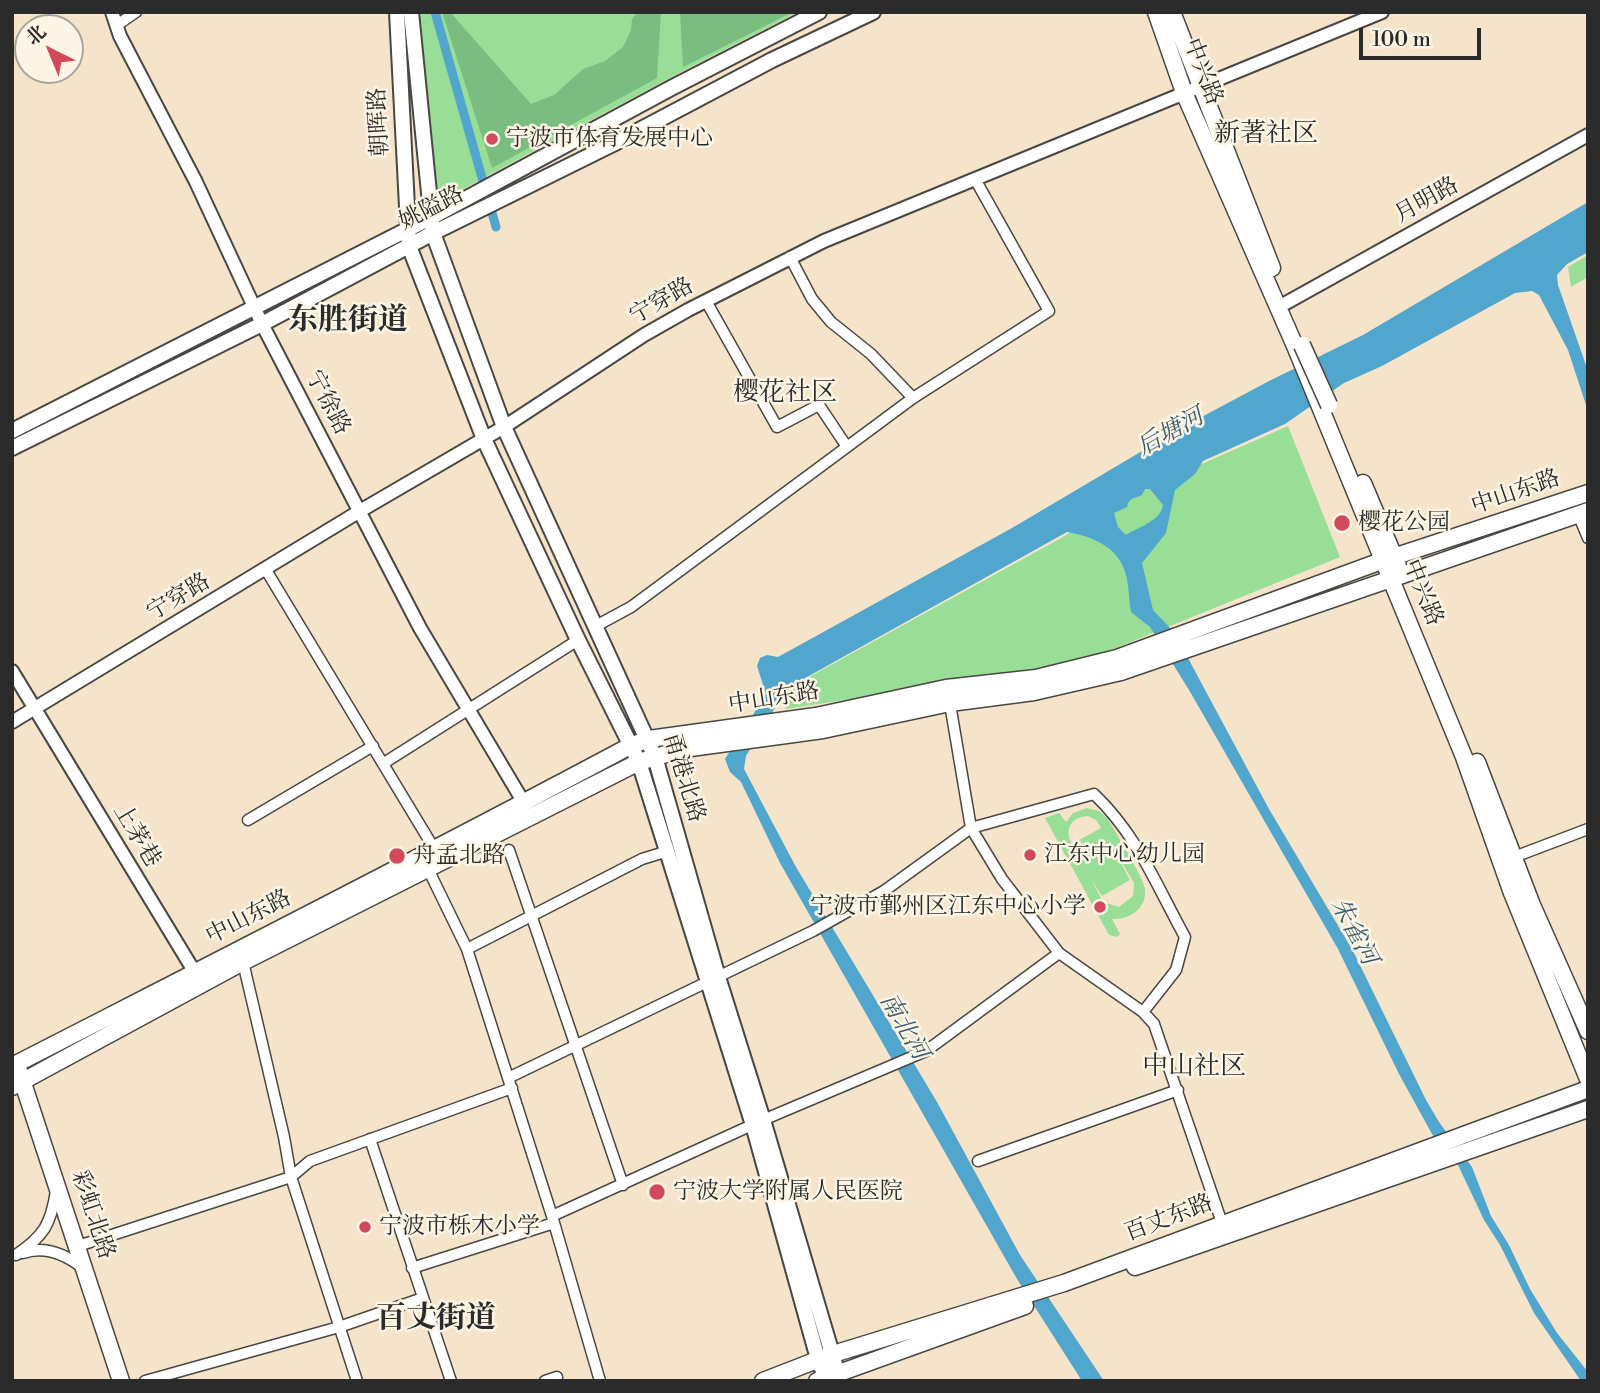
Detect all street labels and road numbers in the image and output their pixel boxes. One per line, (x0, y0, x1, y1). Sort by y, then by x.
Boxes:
street label: 中兴路 (1177, 35, 1227, 109)
street label: 朝晖路 (364, 87, 396, 157)
street label: 月明路 (1390, 172, 1464, 230)
street label: 姚隘路 (395, 181, 469, 237)
street label: 宁穿路 (625, 273, 699, 331)
street label: 宁徐路 (299, 366, 355, 440)
street label: 中山东路 (1468, 465, 1564, 521)
street label: 中兴路 (1396, 556, 1448, 630)
street label: 宁穿路 (142, 568, 216, 628)
street label: 中山东路 (726, 678, 822, 720)
street label: 甬港北路 (656, 730, 710, 826)
street label: 上茅巷 (106, 799, 166, 873)
street label: 中山东路 (202, 885, 296, 951)
street label: 彩虹北路 (65, 1167, 119, 1263)
street label: 百丈东路 (1121, 1190, 1217, 1248)

